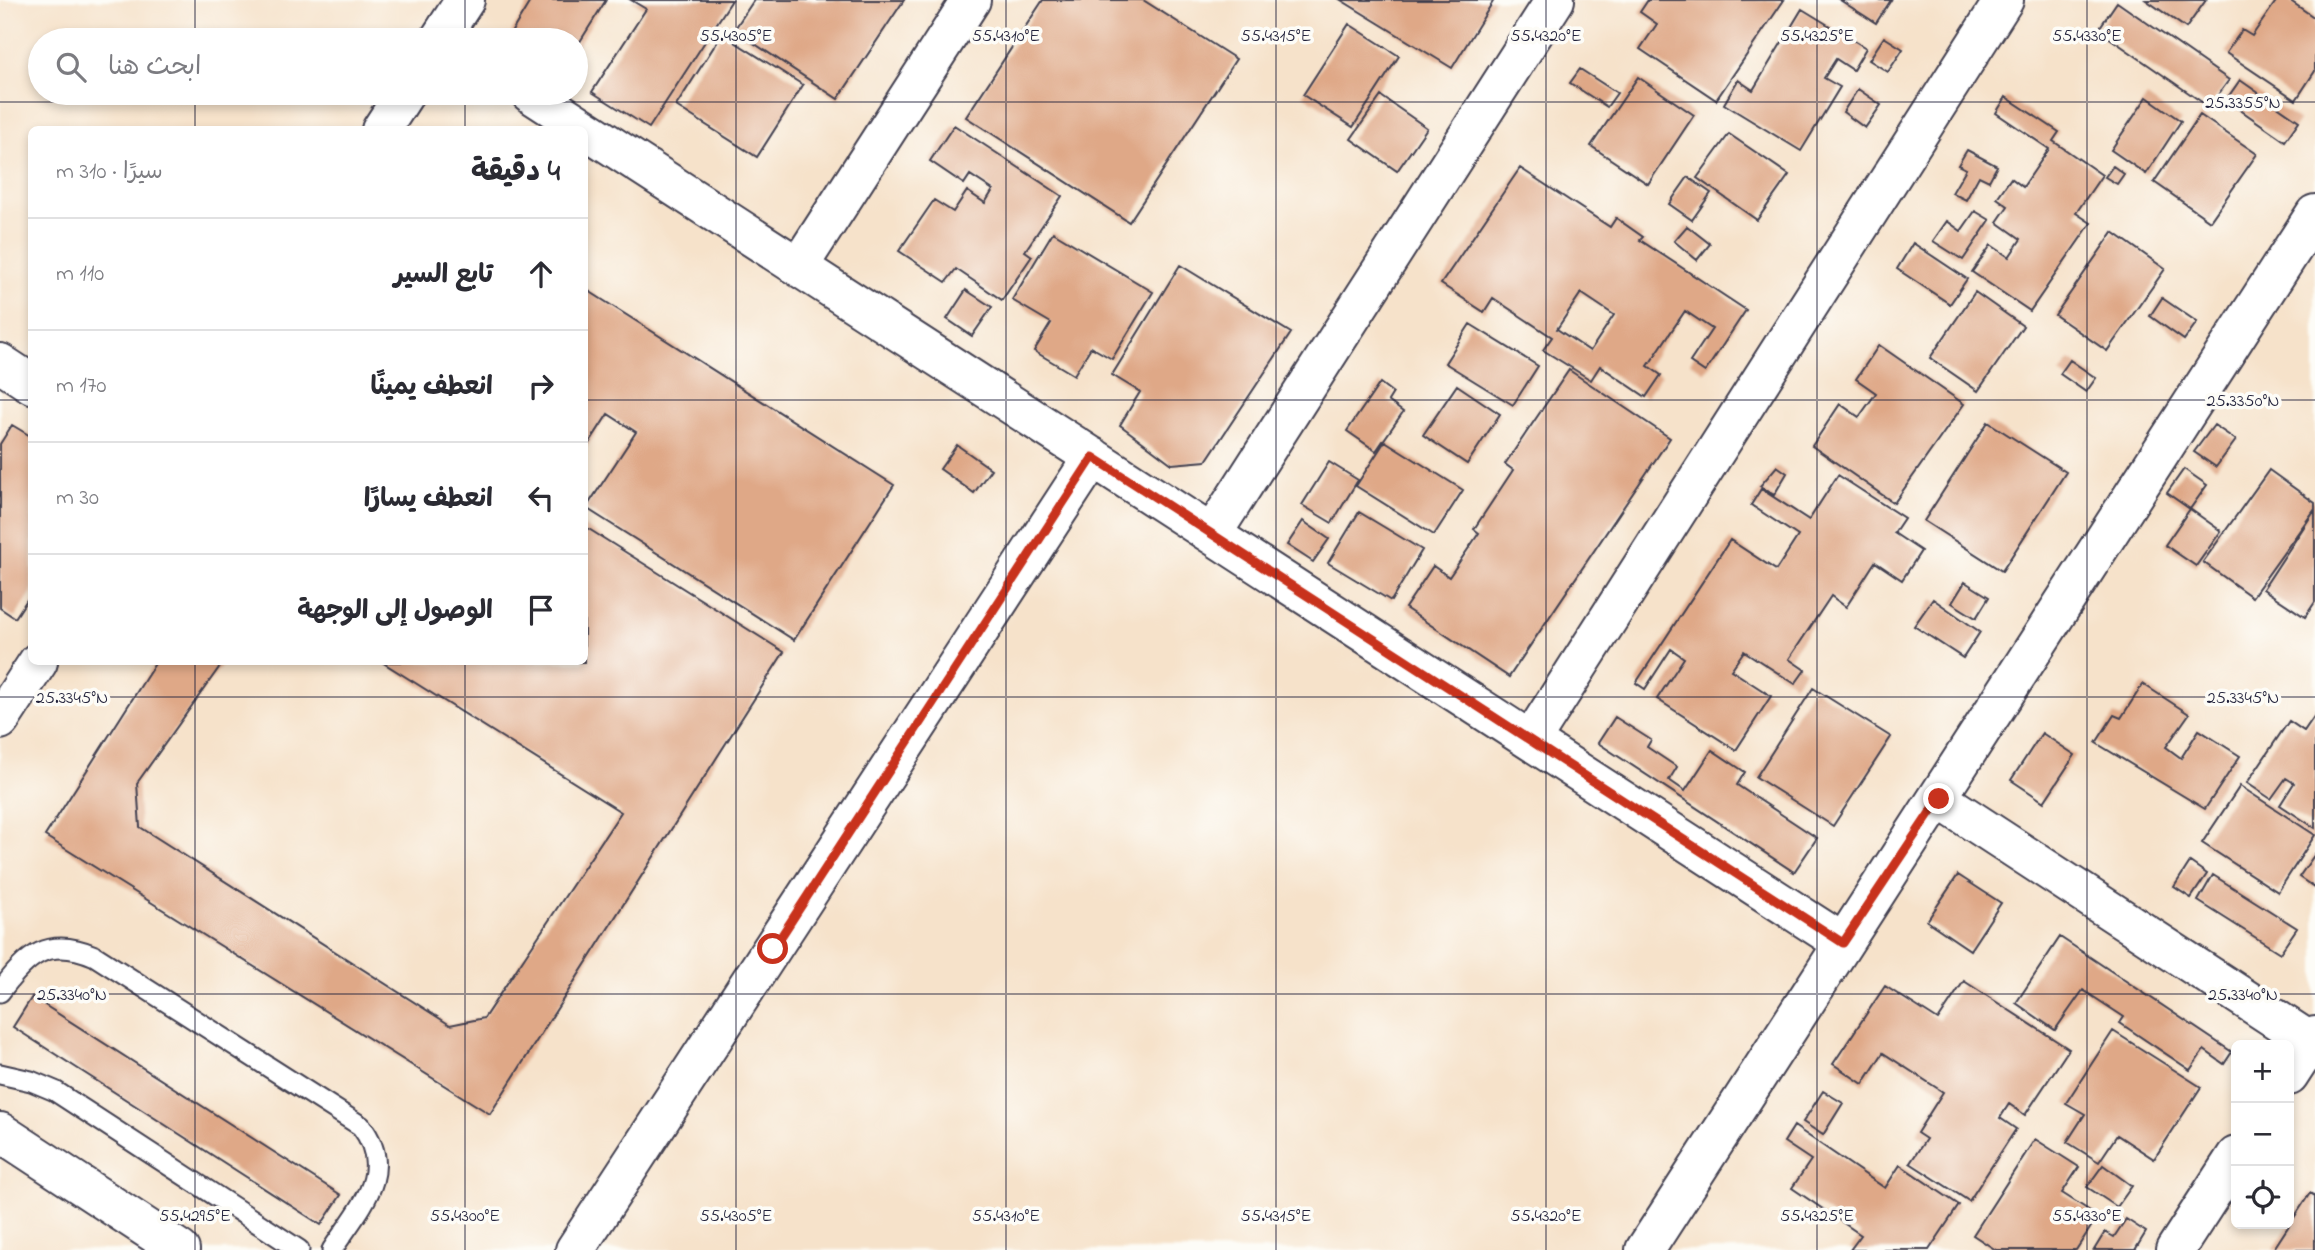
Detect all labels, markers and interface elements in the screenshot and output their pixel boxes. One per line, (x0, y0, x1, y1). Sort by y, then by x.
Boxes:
text: 55.4305°E (700, 24, 773, 50)
text: 55.4310°E (972, 24, 1040, 50)
text: 55.4315°E (1241, 24, 1312, 50)
text: 55.4320°E (1510, 24, 1582, 50)
text: 55.4325°E (1780, 24, 1854, 50)
text: 55.4330°E (2052, 24, 2122, 50)
search box (28, 28, 588, 105)
icon: search (52, 48, 90, 86)
text: ابحث هنا (108, 49, 201, 87)
text: 25.3355°N (2205, 91, 2281, 117)
text: 4 دقيقة (471, 151, 560, 195)
text: سيرًا · 310 m (56, 156, 163, 189)
icon: ahead (522, 255, 560, 293)
text: تابع السير (394, 257, 493, 295)
text: 110 m (56, 258, 104, 291)
icon: right (522, 367, 560, 405)
text: انعطف يمينًا (370, 369, 493, 407)
text: 170 m (56, 370, 106, 403)
text: 25.3350°N (2207, 389, 2279, 415)
icon: left (522, 479, 560, 517)
text: انعطف يسارًا (364, 481, 493, 519)
text: 30 m (56, 482, 99, 515)
icon: arrive (522, 591, 560, 629)
text: الوصول إلى الوجهة (297, 593, 493, 631)
text: 25.3345°N (36, 686, 108, 712)
text: 25.3345°N (2207, 686, 2279, 712)
route end (1923, 783, 1954, 814)
route start (757, 933, 788, 964)
text: 25.3340°N (37, 983, 107, 1009)
text: 25.3340°N (2208, 983, 2278, 1009)
map controls (2231, 1040, 2294, 1229)
button: + (2231, 1040, 2294, 1103)
button: − (2231, 1103, 2294, 1166)
button: locate (2231, 1166, 2294, 1229)
text: 55.4295°E (159, 1204, 231, 1230)
text: 55.4300°E (430, 1204, 500, 1230)
text: 55.4305°E (700, 1204, 773, 1230)
text: 55.4310°E (972, 1204, 1040, 1230)
text: 55.4315°E (1241, 1204, 1312, 1230)
text: 55.4320°E (1510, 1204, 1582, 1230)
text: 55.4325°E (1780, 1204, 1854, 1230)
text: 55.4330°E (2052, 1204, 2122, 1230)

